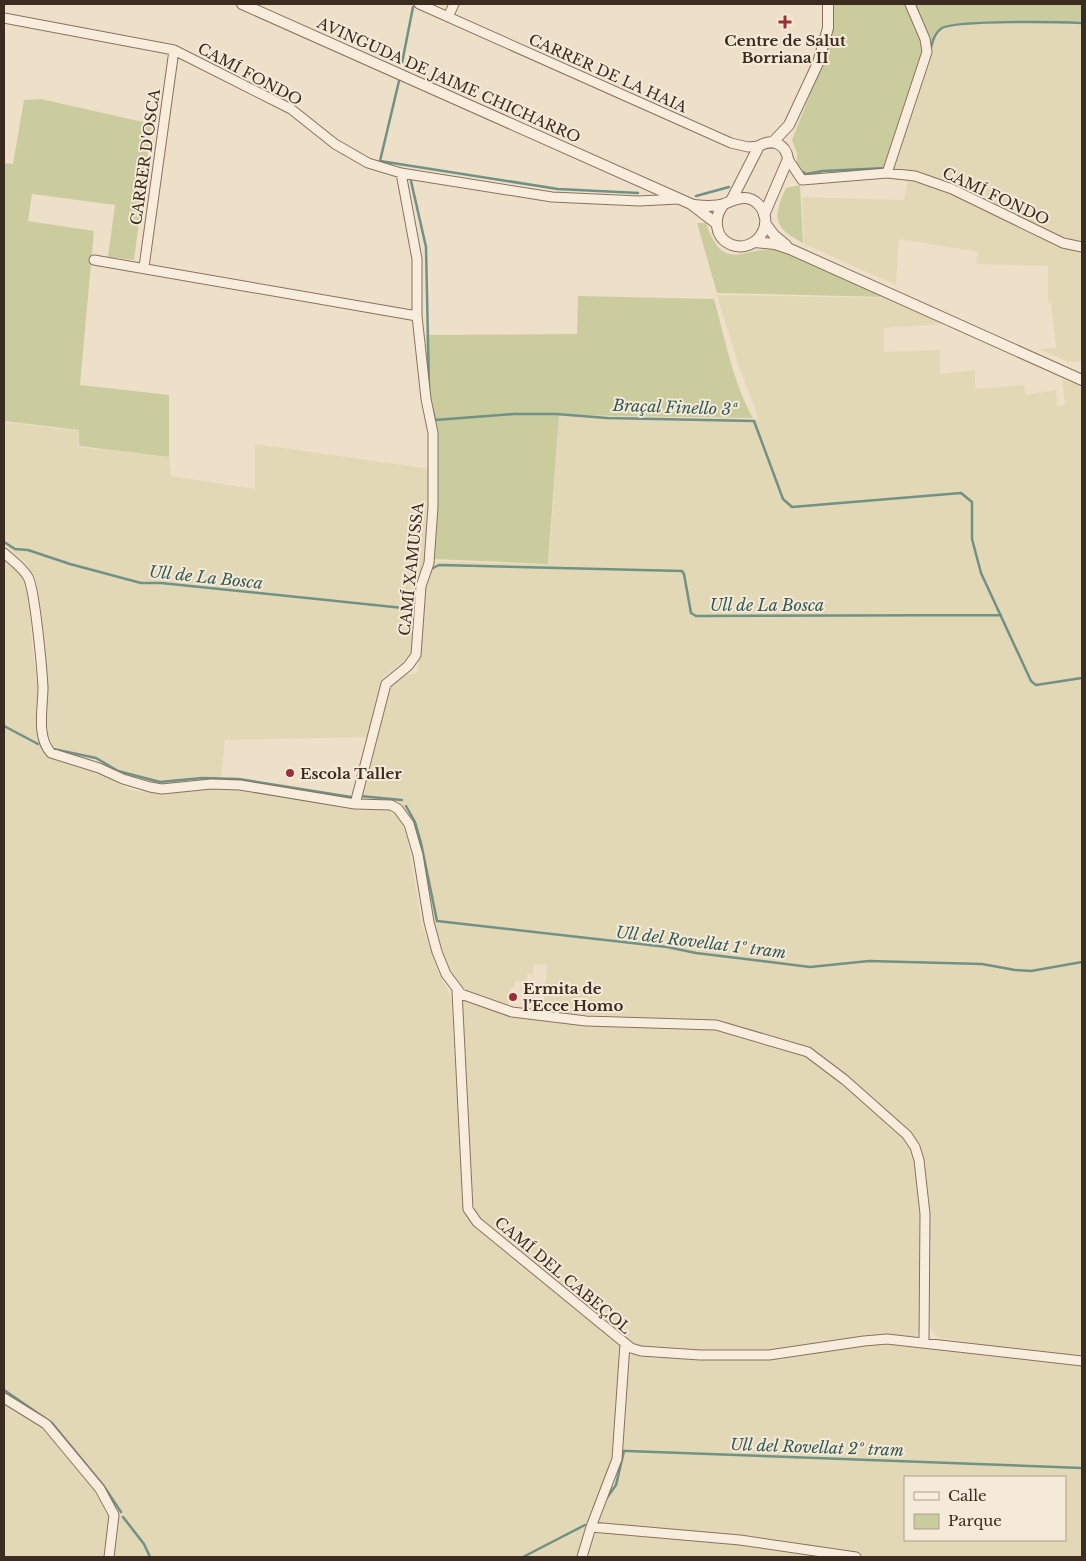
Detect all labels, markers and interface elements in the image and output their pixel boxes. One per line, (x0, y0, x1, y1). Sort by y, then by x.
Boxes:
street label: AVINGUDA DE JAIME CHICHARRO (313, 13, 584, 147)
marker: Centre de Salut Borriana II (778, 15, 792, 29)
street label: CARRER DE LA HAIA (526, 29, 691, 117)
place label: Centre de Salut Borriana II (724, 31, 846, 67)
street label: CAMÍ FONDO (195, 38, 305, 110)
street label: CARRER D'OSCA (126, 87, 164, 226)
street label: CAMÍ FONDO (940, 163, 1052, 229)
water label: Braçal Finello 3ª (611, 395, 739, 419)
street label: CAMÍ XAMUSSA (395, 501, 427, 637)
water label: Ull de La Bosca (148, 561, 264, 593)
water label: Ull de La Bosca (710, 595, 824, 615)
place label: Escola Taller (300, 764, 402, 783)
marker: Escola Taller (284, 767, 296, 779)
water label: Ull del Rovellat 1º tram (615, 922, 787, 962)
place label: Ermita de l’Ecce Homo (523, 979, 623, 1015)
marker: Ermita de l’Ecce Homo (507, 991, 519, 1003)
street label: CAMÍ DEL CABEÇOL (491, 1212, 635, 1338)
water label: Ull del Rovellat 2º tram (730, 1434, 904, 1460)
legend (904, 1476, 1066, 1541)
text: Calle (948, 1486, 987, 1505)
text: Parque (948, 1511, 1002, 1530)

